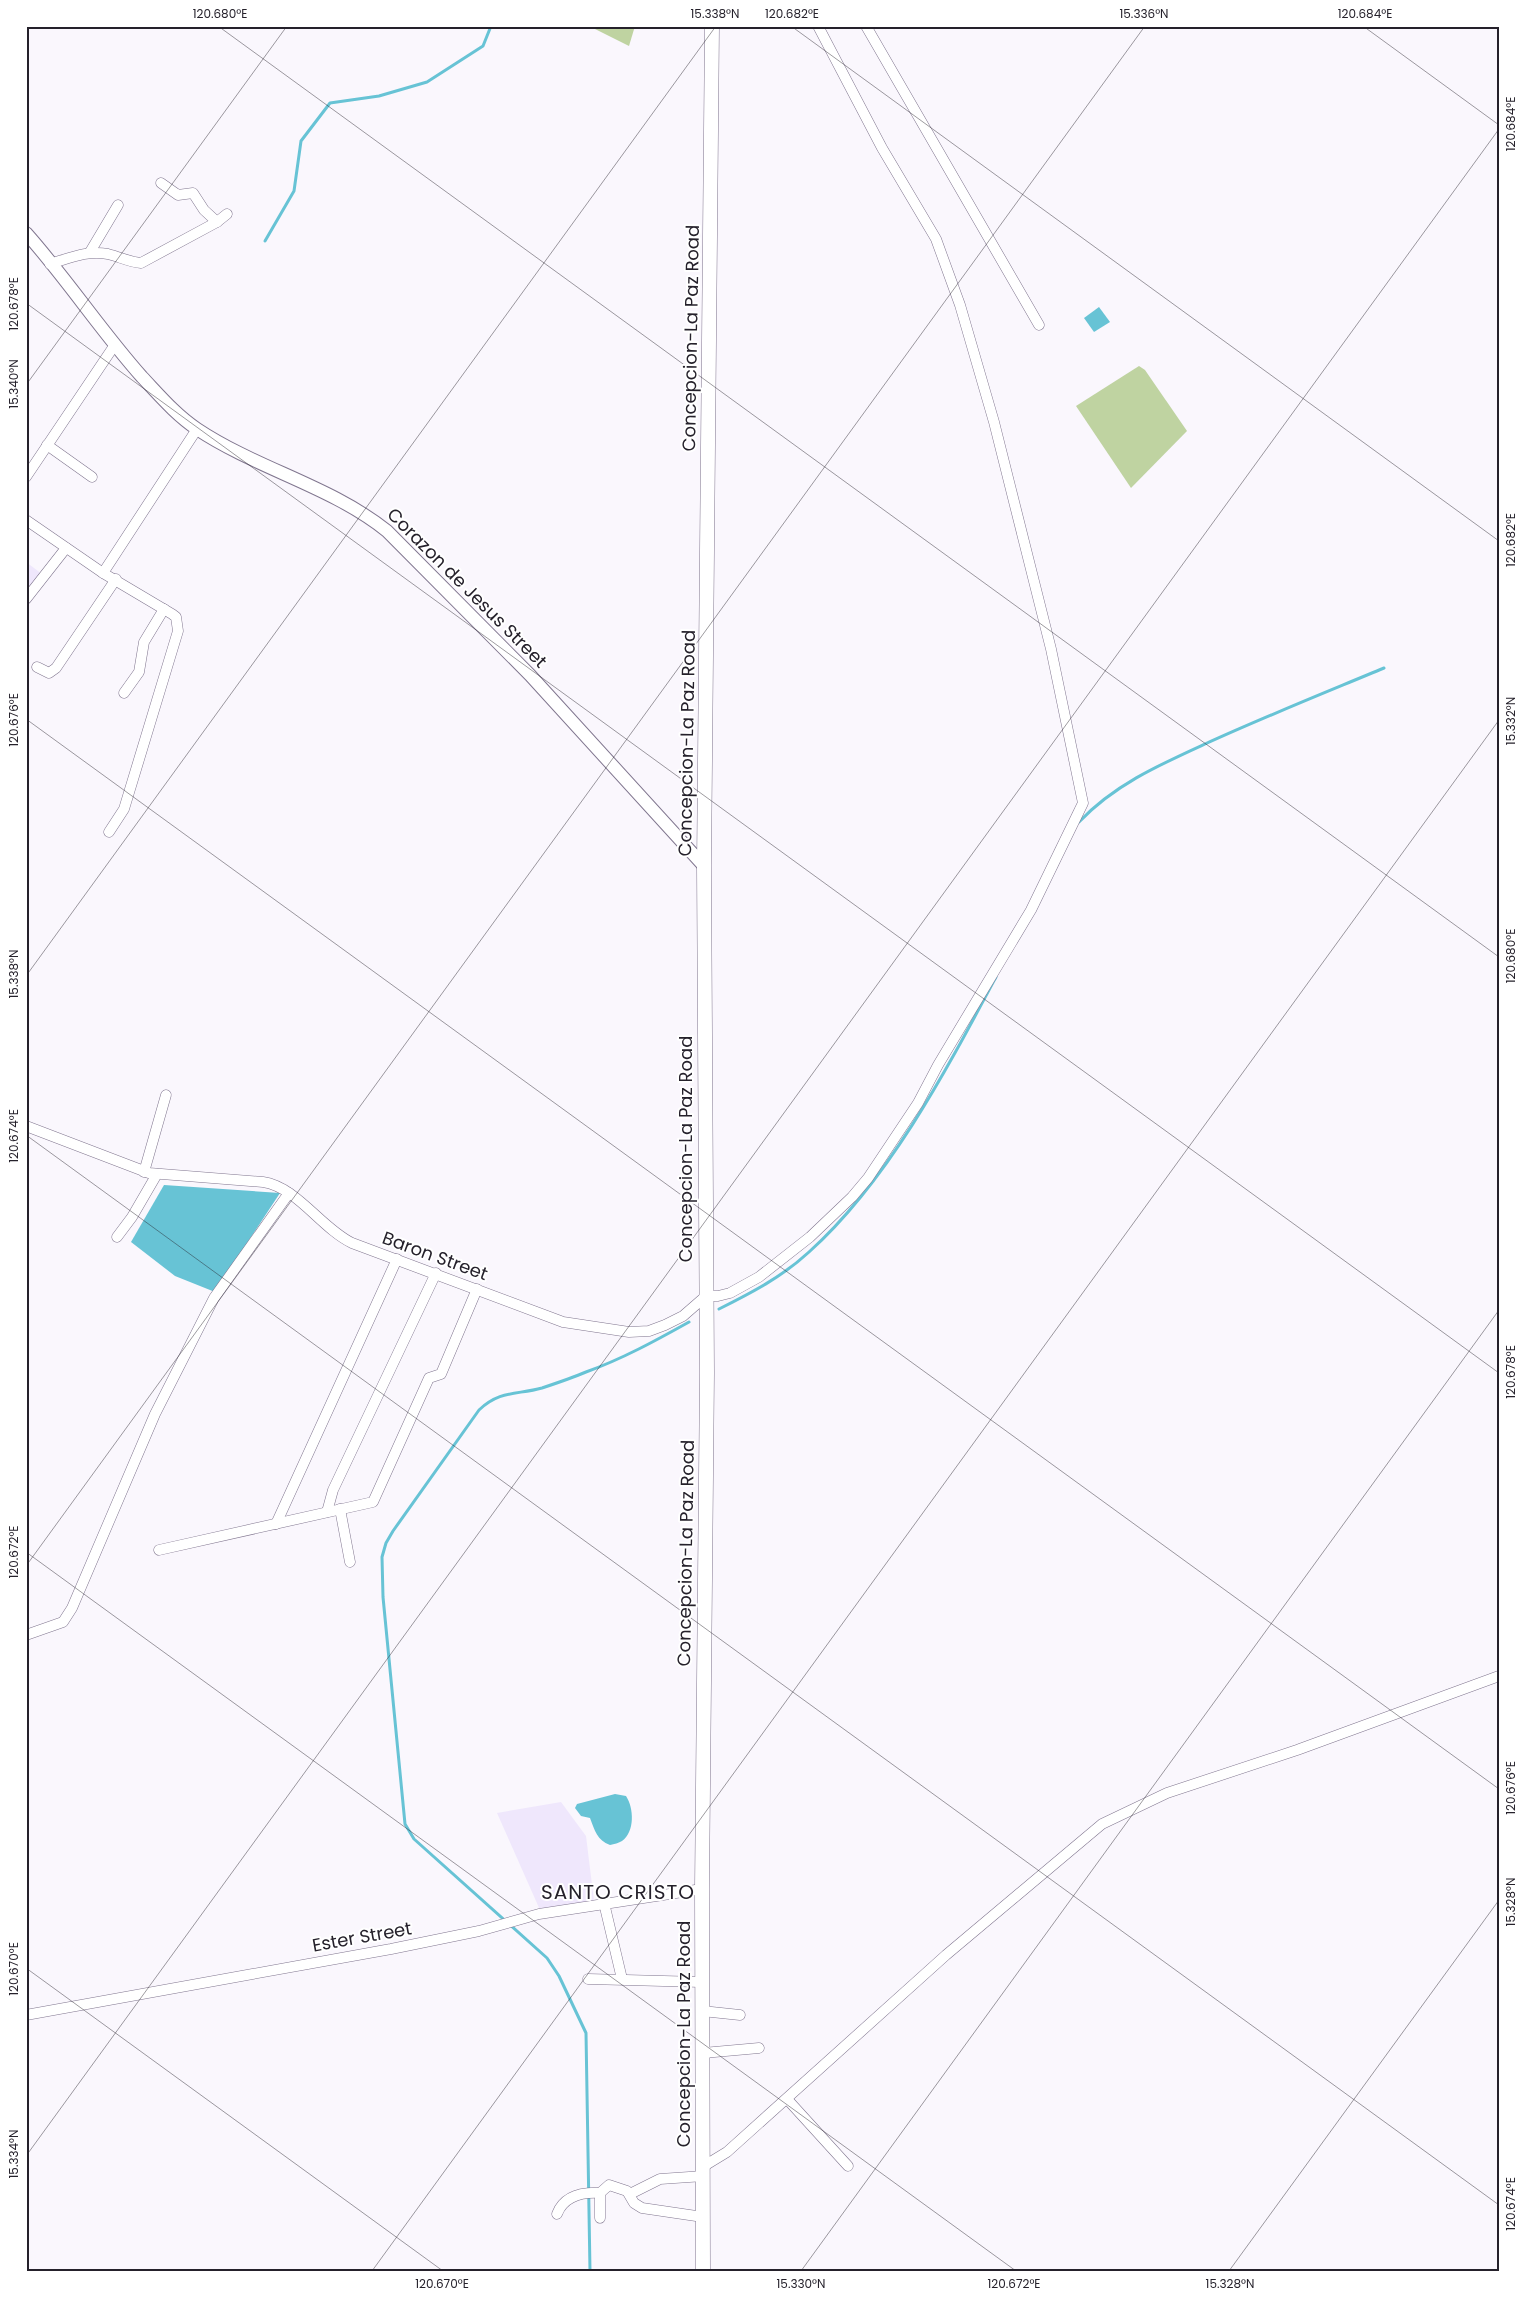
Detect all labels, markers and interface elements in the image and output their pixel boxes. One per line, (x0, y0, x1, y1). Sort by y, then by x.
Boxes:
text: 120.680°E (193, 5, 247, 22)
text: 15.338°N (691, 5, 739, 22)
text: 120.682°E (765, 5, 819, 22)
text: 15.336°N (1119, 5, 1169, 22)
text: 120.684°E (1338, 5, 1392, 22)
text: 120.684°E (1502, 97, 1519, 151)
street label: Concepcion-La Paz Road (676, 224, 705, 452)
text: 120.678°E (5, 277, 22, 331)
text: 15.340°N (5, 359, 22, 409)
street label: Corazon de Jesus Street (382, 502, 553, 673)
text: 120.682°E (1502, 513, 1519, 567)
street label: Concepcion-La Paz Road (672, 629, 701, 857)
text: 120.676°E (5, 693, 22, 747)
text: 15.332°N (1502, 697, 1519, 745)
text: 120.680°E (1502, 929, 1519, 983)
text: 15.338°N (5, 950, 22, 998)
street label: Concepcion-La Paz Road (673, 1036, 698, 1262)
text: 120.674°E (5, 1109, 22, 1163)
street label: Baron Street (379, 1225, 491, 1286)
text: 120.678°E (1502, 1345, 1519, 1399)
street label: Concepcion-La Paz Road (671, 1439, 700, 1667)
text: 120.672°E (5, 1526, 22, 1578)
text: 120.676°E (1502, 1761, 1519, 1815)
district label: SANTO CRISTO (541, 1878, 695, 1906)
text: 15.328°N (1502, 1878, 1519, 1926)
street label: Ester Street (310, 1915, 414, 1958)
street label: Concepcion-La Paz Road (671, 1921, 696, 2147)
text: 120.670°E (5, 1942, 22, 1996)
text: 15.334°N (5, 2130, 22, 2178)
text: 120.674°E (1502, 2177, 1519, 2231)
text: 120.670°E (415, 2275, 469, 2292)
text: 15.330°N (777, 2275, 825, 2292)
text: 120.672°E (988, 2275, 1040, 2292)
text: 15.328°N (1206, 2275, 1254, 2292)

